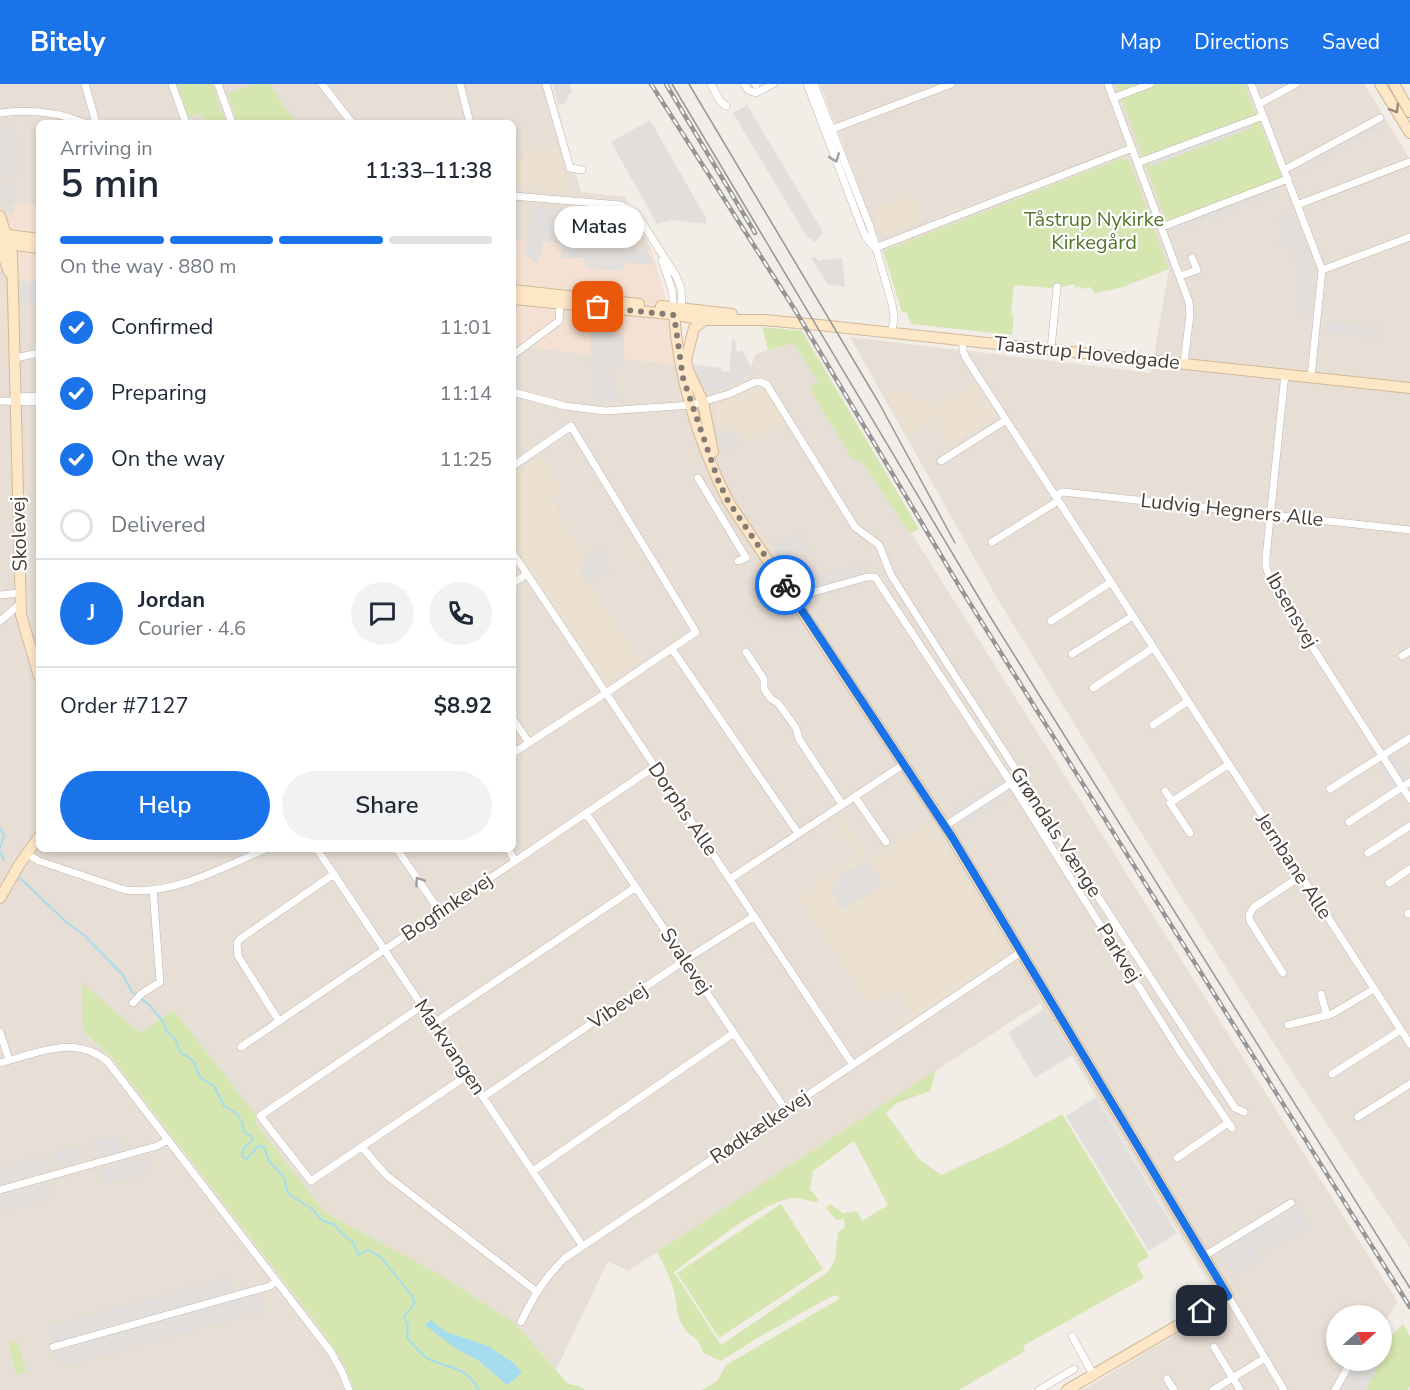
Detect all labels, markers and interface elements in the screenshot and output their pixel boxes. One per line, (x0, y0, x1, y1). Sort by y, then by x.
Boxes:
text: Bitely (30, 23, 106, 61)
text: Map (1120, 28, 1161, 56)
text: Directions (1194, 28, 1289, 56)
text: Saved (1322, 28, 1380, 56)
one-way arrow (1387, 103, 1399, 113)
text: Arriving in (60, 135, 153, 162)
one-way arrow (828, 152, 840, 163)
text: 11:33–11:38 (365, 156, 492, 186)
text: 5 min (60, 158, 159, 211)
callout: Matas (553, 205, 643, 247)
park label: Tåstrup Nykirke Kirkegård (1024, 206, 1164, 256)
text: Matas (571, 213, 627, 240)
text: On the way · 880 m (60, 253, 236, 280)
pin (572, 281, 623, 332)
icon: bag (581, 290, 614, 323)
icon: check (60, 311, 93, 344)
text: Confirmed (111, 312, 213, 342)
text: 11:01 (439, 314, 492, 341)
street label: Taastrup Hovedgade (993, 330, 1181, 376)
icon: check (60, 377, 93, 410)
text: Preparing (111, 378, 207, 408)
text: 11:14 (439, 380, 492, 407)
icon: check (60, 443, 93, 476)
text: On the way (111, 444, 225, 474)
text: 11:25 (439, 446, 492, 473)
street label: Ludvig Hegners Alle (1139, 487, 1325, 533)
street label: Skolevej (4, 496, 34, 572)
text: Delivered (111, 510, 206, 540)
courier (755, 555, 815, 615)
street label: Ibsensvej (1259, 567, 1325, 653)
icon: bike (769, 569, 802, 602)
button: chat (351, 582, 414, 645)
button: phone (429, 582, 492, 645)
text: Jordan (138, 585, 205, 615)
text: J (88, 598, 95, 628)
text: Courier · 4.6 (138, 615, 246, 642)
text: Order #7127 (60, 691, 189, 721)
text: $8.92 (434, 691, 492, 721)
street label: Dorphs Alle (642, 757, 724, 861)
street label: Grøndals Vænge (1004, 762, 1108, 902)
button: Help (60, 771, 270, 840)
button: Share (282, 771, 492, 840)
street label: Jernbane Alle (1249, 807, 1339, 925)
street label: Bogfinkevej (396, 867, 498, 947)
one-way arrow (415, 876, 426, 887)
street label: Parkvej (1090, 918, 1148, 988)
street label: Svalevej (654, 922, 718, 1000)
street label: Vibevej (582, 976, 653, 1036)
street label: Markvangen (408, 994, 492, 1100)
street label: Rødkælkevej (705, 1084, 815, 1170)
pin (1176, 1285, 1227, 1336)
icon: home (1185, 1294, 1218, 1327)
north arrow (1326, 1305, 1392, 1371)
map controls (1326, 1305, 1392, 1371)

